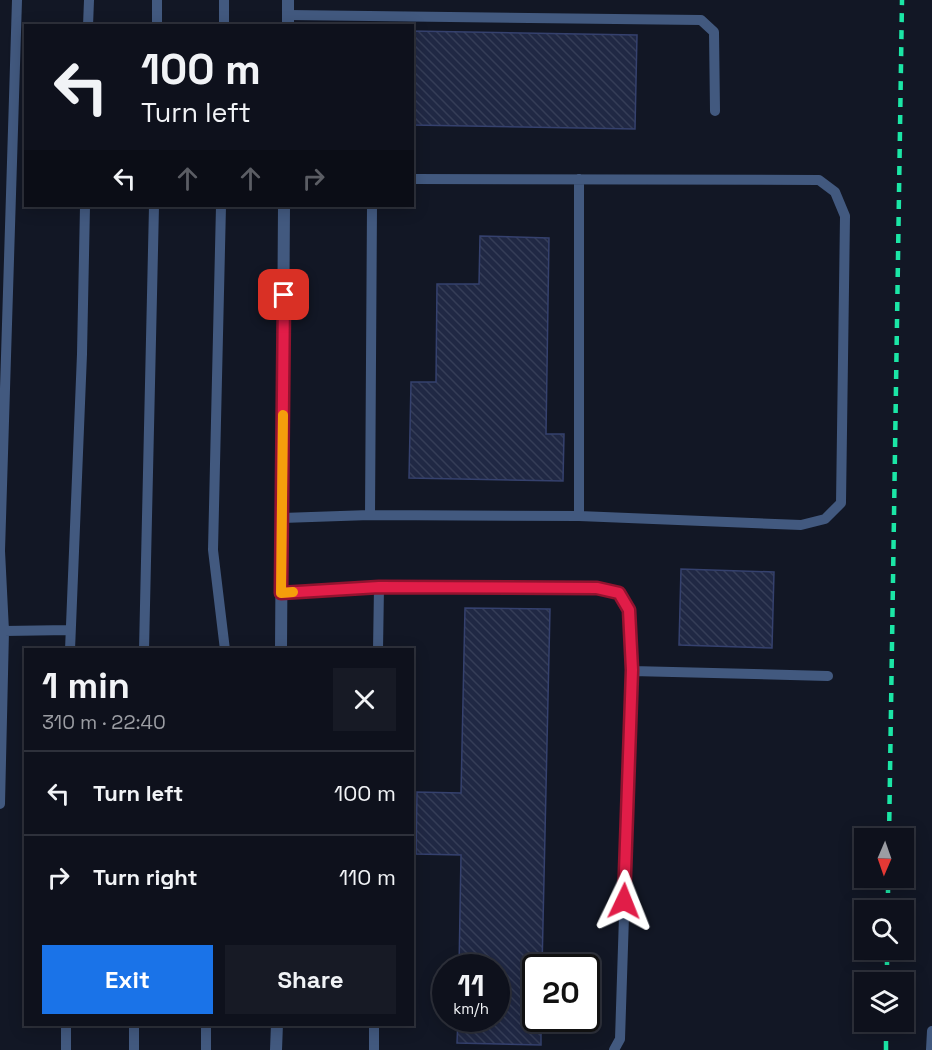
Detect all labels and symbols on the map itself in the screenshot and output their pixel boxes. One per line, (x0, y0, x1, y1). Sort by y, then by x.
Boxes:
pin (258, 269, 309, 320)
north arrow (854, 828, 914, 888)
position arrow (592, 869, 656, 933)
speed limit sign: 20 (522, 954, 600, 1032)

